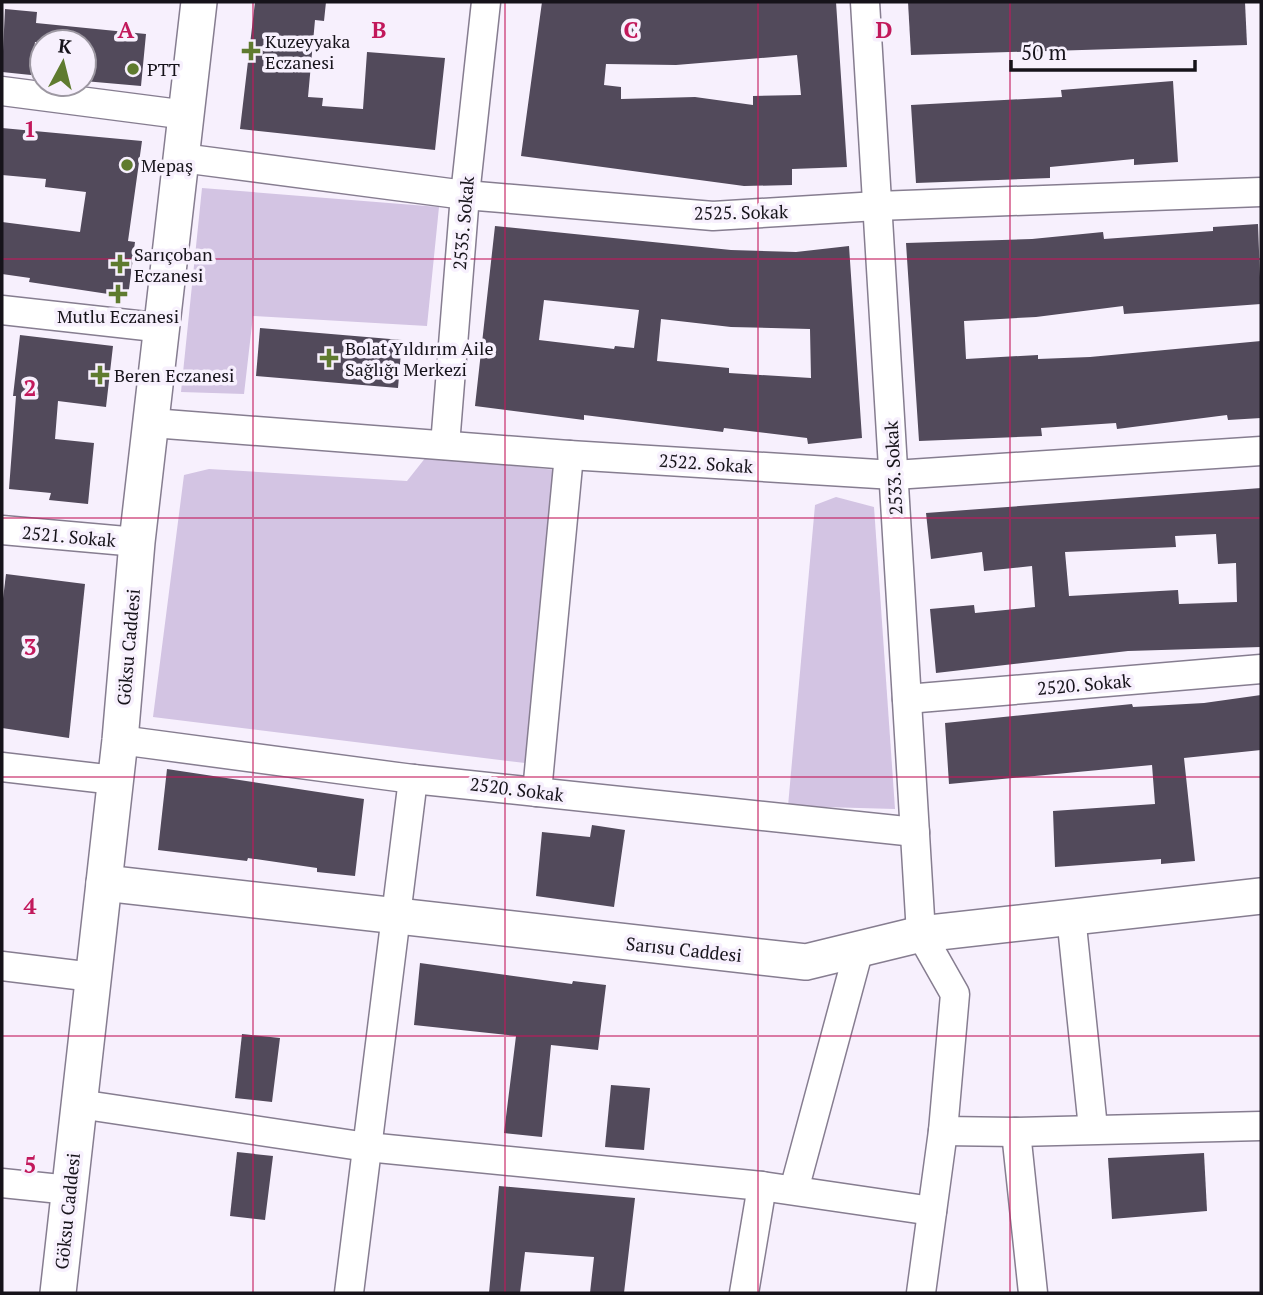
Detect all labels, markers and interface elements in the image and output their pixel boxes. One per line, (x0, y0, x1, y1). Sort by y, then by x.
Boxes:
text: A (118, 14, 135, 45)
text: B (372, 14, 387, 45)
text: C (624, 14, 639, 45)
text: D (876, 14, 893, 45)
north arrow (28, 28, 98, 98)
scale bar (1011, 28, 1195, 72)
place label: Kuzeyyaka Eczanesi (265, 29, 350, 74)
text: K (57, 32, 74, 59)
text: 50 m (1021, 38, 1067, 66)
marker: Kuzeyyaka Eczanesi (243, 43, 259, 59)
place label: PTT (147, 57, 180, 81)
marker: PTT (125, 61, 141, 77)
text: 1 (24, 113, 37, 144)
place label: Mepaş (141, 153, 193, 177)
marker: Mepaş (119, 157, 135, 173)
street label: 2535. Sokak (447, 174, 479, 271)
street label: 2525. Sokak (694, 199, 789, 225)
place label: Sarıçoban Eczanesi (134, 242, 213, 287)
marker: Sarıçoban Eczanesi (112, 256, 128, 272)
marker: Mutlu Eczanesi (110, 286, 126, 302)
place label: Mutlu Eczanesi (57, 304, 179, 328)
place label: Bolat Yıldırım Aile Sağlığı Merkezi (345, 336, 494, 381)
marker: Bolat Yıldırım Aile Sağlığı Merkezi (319, 348, 339, 368)
place label: Beren Eczanesi (114, 363, 235, 387)
marker: Beren Eczanesi (92, 367, 108, 383)
text: 2 (24, 372, 37, 403)
street label: 2533. Sokak (879, 420, 907, 516)
street label: 2522. Sokak (658, 448, 755, 478)
street label: 2521. Sokak (21, 520, 118, 552)
street label: Göksu Caddesi (111, 588, 145, 706)
text: 3 (24, 631, 37, 662)
street label: 2520. Sokak (1036, 668, 1133, 700)
street label: 2520. Sokak (469, 771, 566, 807)
text: 4 (24, 890, 37, 921)
street label: Sarısu Caddesi (625, 931, 743, 967)
text: 5 (24, 1149, 37, 1180)
street label: Göksu Caddesi (49, 1152, 85, 1270)

